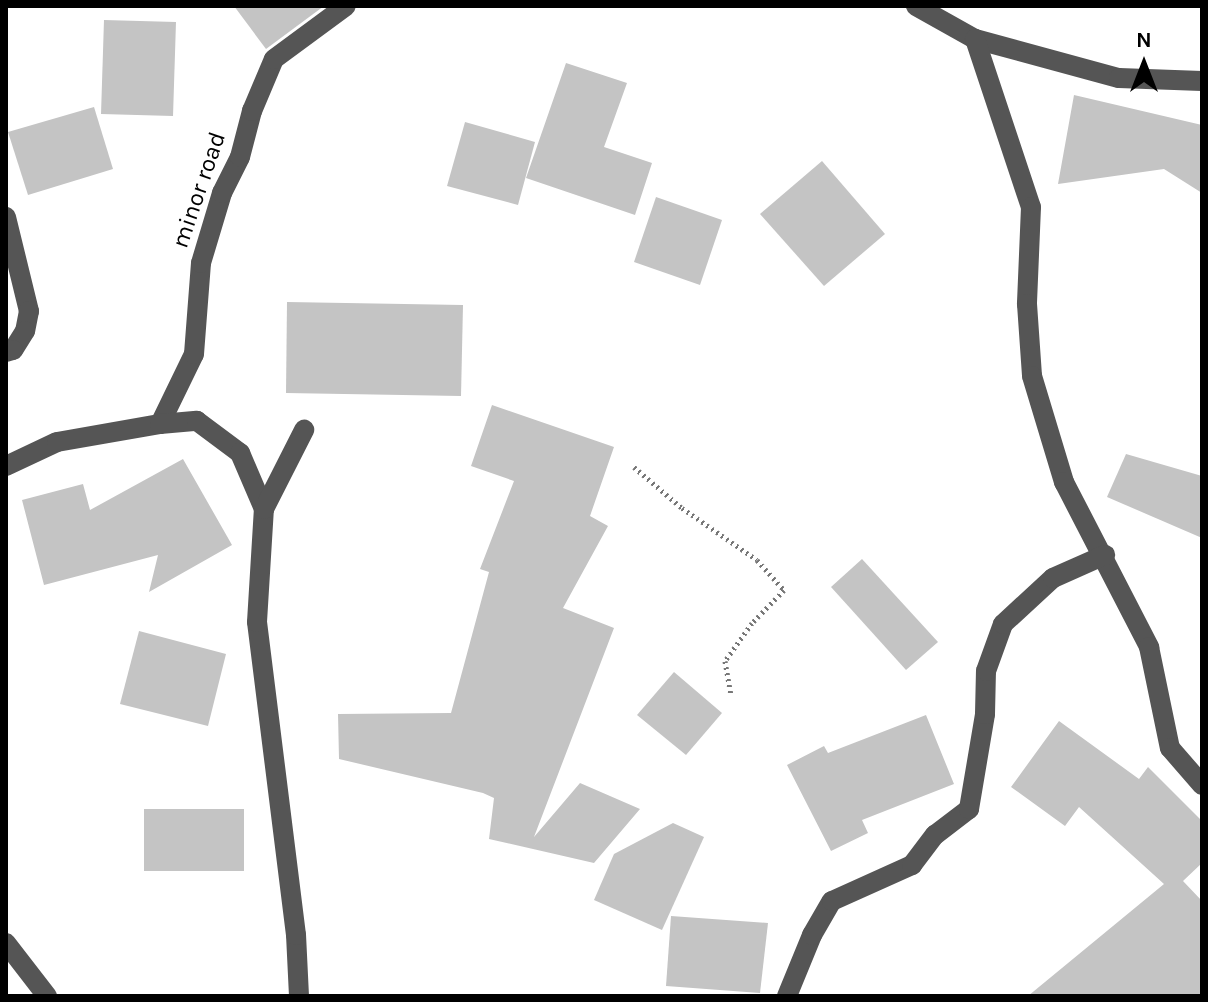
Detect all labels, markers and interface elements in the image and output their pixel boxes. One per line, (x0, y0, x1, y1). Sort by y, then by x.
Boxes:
north arrow (1104, 24, 1184, 104)
text: N (1136, 27, 1152, 53)
street label: minor road (166, 128, 232, 252)

